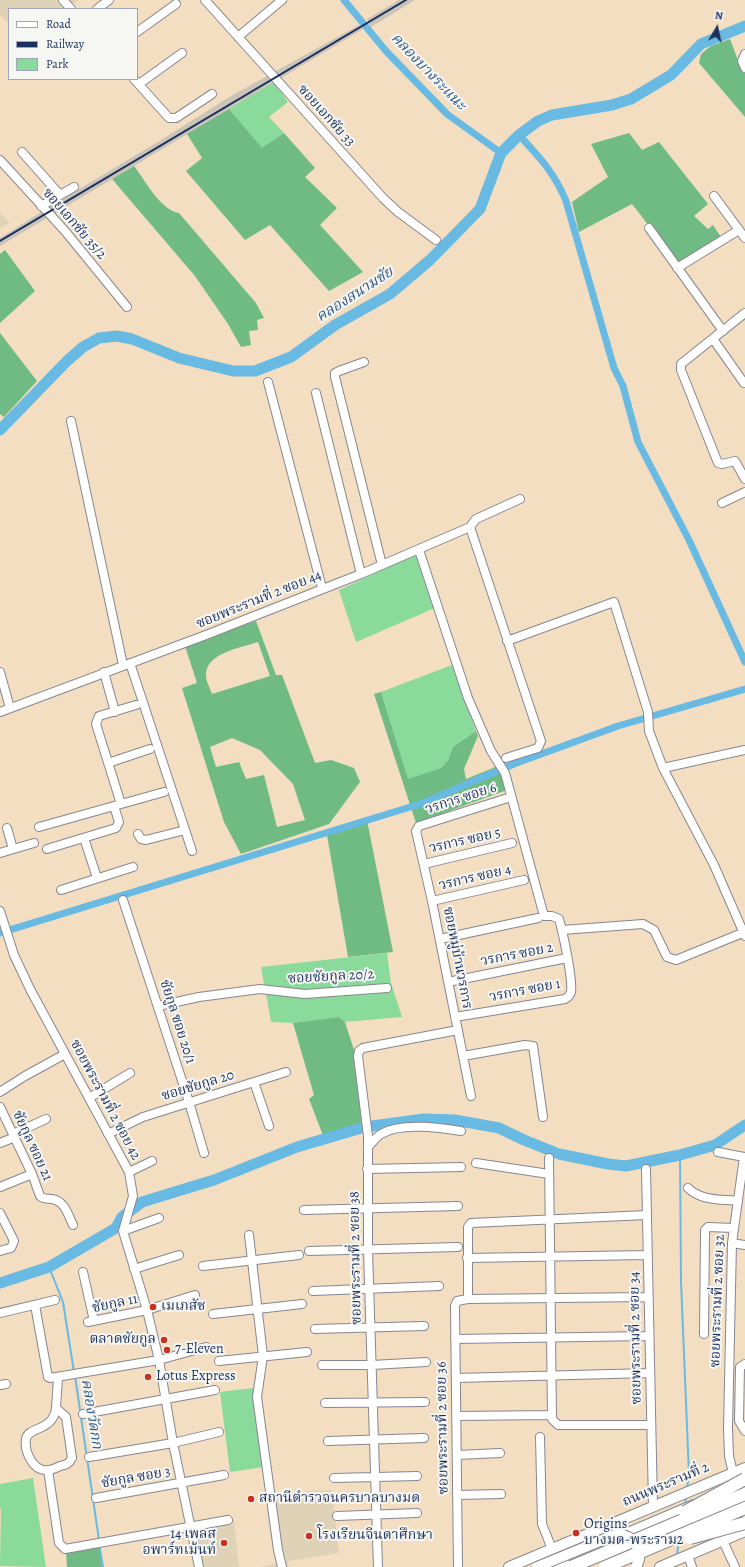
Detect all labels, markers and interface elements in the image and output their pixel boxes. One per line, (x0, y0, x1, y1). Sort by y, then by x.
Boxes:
legend (8, 8, 138, 80)
north arrow (697, 8, 737, 48)
text: N (714, 8, 724, 24)
text: Road (46, 16, 71, 32)
water label: คลองบางระแนะ (387, 30, 469, 114)
text: Railway (46, 36, 84, 52)
text: Park (46, 56, 69, 72)
street label: ซอยเอกชัย 33 (294, 82, 358, 150)
street label: ซอยเอกชัย 35/2 (39, 185, 109, 263)
water label: คลองสนามชัย (313, 263, 397, 327)
street label: ซอยพระรามที่ 2 ซอย 44 (194, 567, 324, 633)
street label: วรการ ซอย 6 (423, 780, 499, 818)
street label: วรการ ซอย 5 (427, 825, 503, 857)
street label: วรการ ซอย 4 (437, 862, 513, 894)
street label: ซอยหมู่บ้านวรการ (439, 905, 475, 1011)
street label: วรการ ซอย 2 (479, 940, 555, 970)
street label: ซอยชัยกูล 20/2 (287, 966, 375, 988)
street label: วรการ ซอย 1 (488, 976, 562, 1006)
street label: ชัยกูล ซอย 20/1 (155, 978, 199, 1066)
street label: ซอยพระรามที่ 2 ซอย 42 (66, 1037, 144, 1163)
street label: ซอยชัยกูล 20 (160, 1067, 236, 1105)
street label: ชัยกูล ซอย 21 (8, 1108, 56, 1184)
street label: ซอยพระรามที่ 2 ซอย 38 (346, 1191, 366, 1325)
street label: ซอยพระรามที่ 2 ซอย 32 (707, 1234, 729, 1368)
street label: ซอยพระรามที่ 2 ซอย 34 (626, 1271, 646, 1405)
street label: ชัยกูล 11 (91, 1291, 139, 1317)
place label: เมเภสัช (161, 1299, 205, 1315)
marker: เมเภสัช (148, 1302, 158, 1312)
place label: ตลาดชัยกูล (89, 1332, 156, 1348)
marker: ตลาดชัยกูล (159, 1335, 169, 1345)
place label: 7-Eleven (175, 1342, 224, 1358)
marker: 7-Eleven (162, 1345, 172, 1355)
street label: ซอยพระรามที่ 2 ซอย 36 (433, 1361, 453, 1495)
place label: Lotus Express (156, 1369, 236, 1385)
marker: Lotus Express (143, 1372, 153, 1382)
water label: คลองวัดกก (77, 1378, 105, 1450)
street label: ถนนพระรามที่ 2 (620, 1459, 712, 1511)
street label: ชัยกูล ซอย 3 (100, 1464, 172, 1492)
place label: สถานีตำรวจนครบาลบางมด (259, 1491, 420, 1507)
marker: สถานีตำรวจนครบาลบางมด (246, 1494, 256, 1504)
place label: Origins บางมด-พระราม2 (584, 1517, 683, 1550)
place label: 14 เพลส อพาร์ทเม้นท์ (143, 1527, 216, 1560)
place label: โรงเรียนจินดาศึกษา (317, 1528, 433, 1544)
marker: Origins บางมด-พระราม2 (571, 1528, 581, 1538)
marker: โรงเรียนจินดาศึกษา (304, 1531, 314, 1541)
marker: 14 เพลส อพาร์ทเม้นท์ (219, 1538, 229, 1548)

